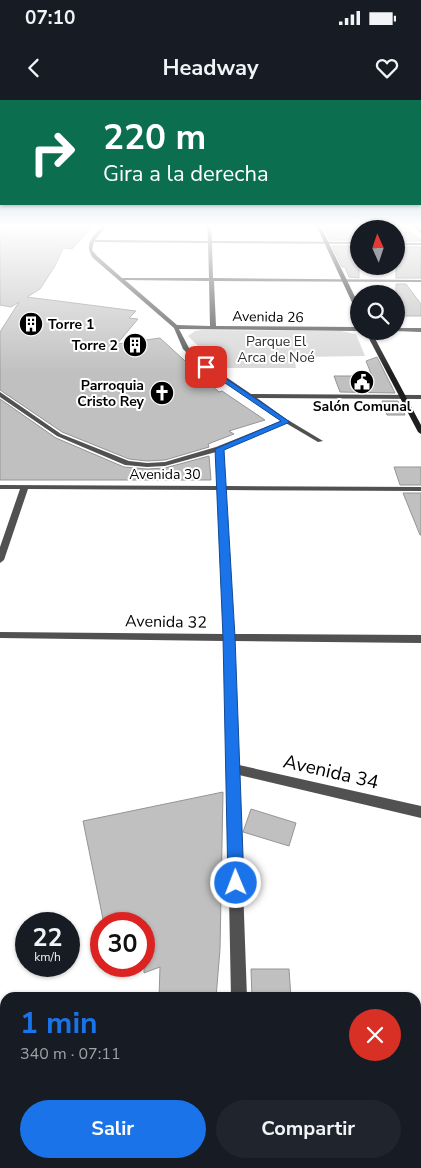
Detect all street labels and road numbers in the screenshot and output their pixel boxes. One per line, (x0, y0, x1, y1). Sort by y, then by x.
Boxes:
street label: Avenida 26 (232, 307, 304, 327)
street label: Avenida 30 (129, 465, 201, 484)
street label: Avenida 32 (125, 610, 207, 634)
street label: Avenida 34 (281, 748, 381, 796)

